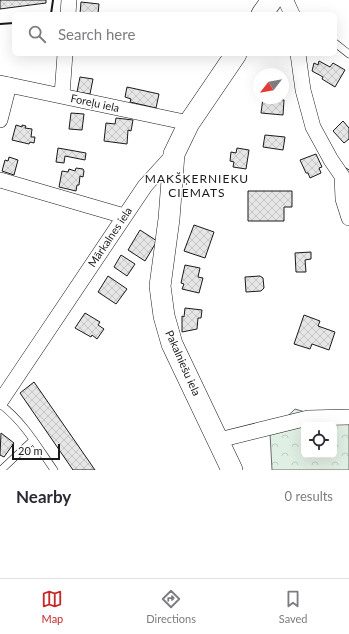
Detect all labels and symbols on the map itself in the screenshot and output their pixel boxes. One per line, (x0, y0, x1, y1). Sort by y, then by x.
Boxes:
north arrow (253, 68, 289, 104)
street label: Foreļu iela (69, 91, 121, 114)
district label: MAKŠĶERNIEKU CIEMATS (145, 171, 249, 200)
street label: Mārkalnes iela (85, 204, 134, 269)
street label: Pakalniešu iela (163, 328, 204, 398)
scale bar (12, 442, 60, 461)

